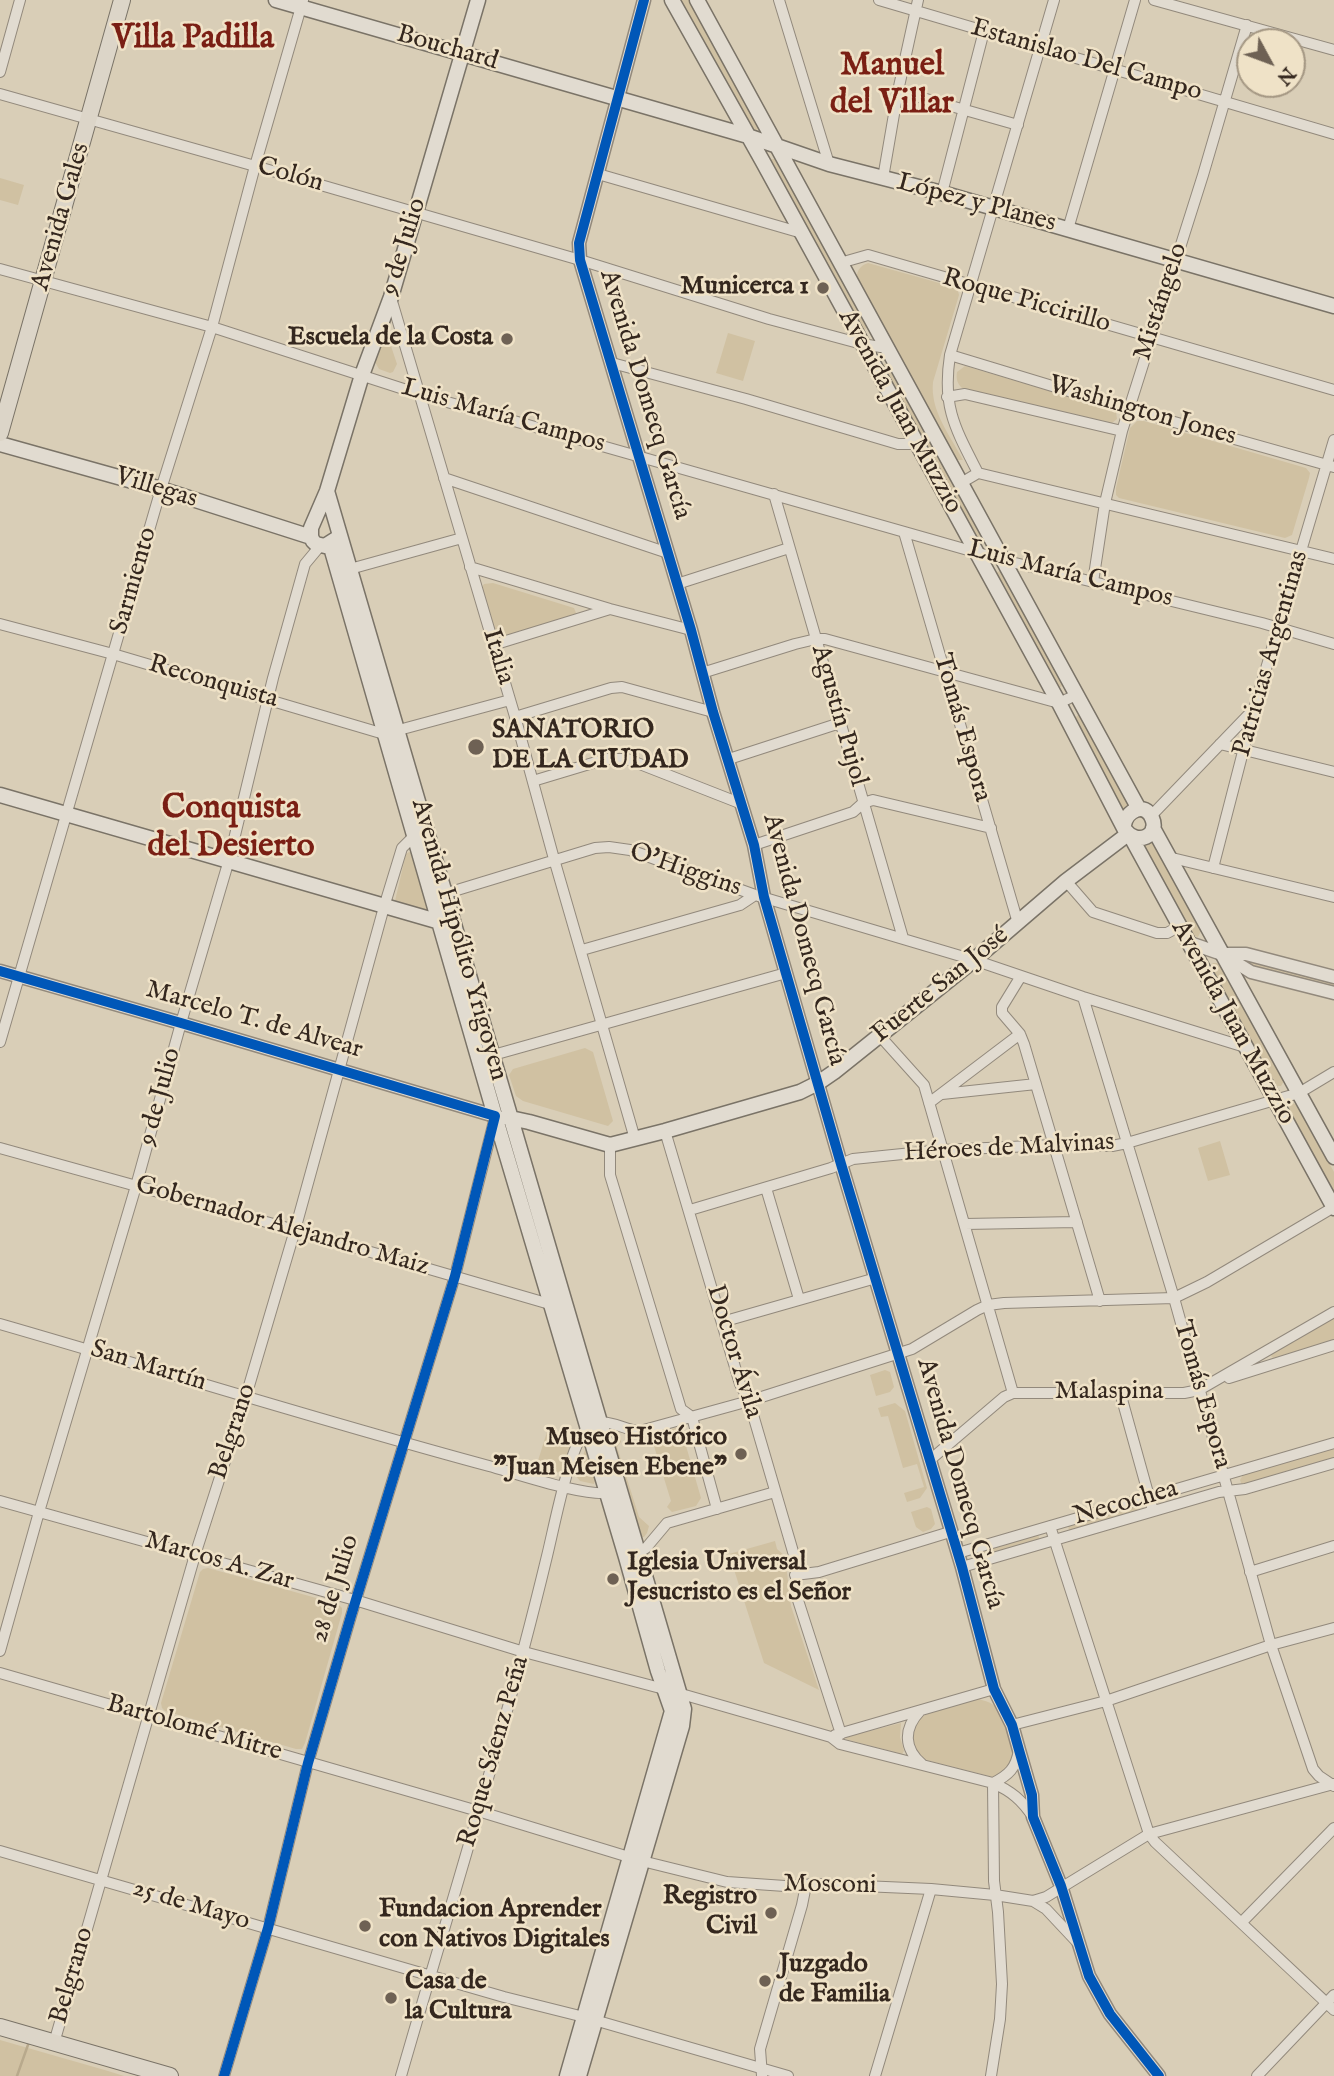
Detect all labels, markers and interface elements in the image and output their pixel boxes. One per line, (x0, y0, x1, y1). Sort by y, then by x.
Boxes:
street label: Estanislao Del Campo (967, 13, 1205, 109)
district label: Villa Padilla (112, 20, 274, 60)
street label: Bouchard (393, 20, 501, 78)
north arrow (1236, 28, 1306, 98)
district label: Manuel del Villar (830, 47, 954, 125)
text: N (1271, 61, 1300, 90)
street label: Avenida Gales (26, 140, 98, 294)
street label: Colón (253, 152, 327, 200)
street label: López y Planes (893, 168, 1059, 240)
street label: 9 de Julio (375, 195, 435, 299)
street label: Mistángelo (1128, 239, 1196, 365)
street label: Roque Piccirillo (938, 263, 1114, 341)
street label: Avenida Domecq García (591, 266, 697, 524)
place label: Municerca 1 (680, 272, 809, 304)
marker: Municerca 1 (815, 280, 831, 296)
street label: Avenida Juan Muzzio (830, 304, 968, 520)
place label: Escuela de la Costa (288, 323, 493, 355)
marker: Escuela de la Costa (499, 331, 515, 347)
street label: Washington Jones (1045, 370, 1239, 454)
street label: Luis María Campos (398, 373, 608, 461)
street label: Villegas (111, 462, 201, 516)
street label: Sarmiento (105, 524, 165, 638)
street label: Luis María Campos (964, 534, 1176, 616)
street label: Patricias Argentinas (1228, 548, 1316, 760)
street label: Italia (474, 625, 520, 689)
street label: Agustín Pujol (803, 642, 873, 790)
street label: Reconquista (145, 650, 281, 716)
street label: Tomás Espora (925, 650, 997, 806)
place label: SANATORIO DE LA CIUDAD (492, 716, 689, 778)
marker: SANATORIO DE LA CIUDAD (466, 737, 486, 757)
district label: Conquista del Desierto (147, 790, 315, 868)
street label: Avenida Hipólito Yrigoyen (403, 796, 513, 1084)
street label: Avenida Domecq García (754, 811, 852, 1069)
street label: O'Higgins (625, 837, 745, 905)
street label: Avenida Juan Muzzio (1163, 915, 1301, 1131)
street label: Fuerte San José (866, 921, 1016, 1051)
street label: Marcelo T. de Alvear (142, 975, 366, 1067)
street label: 9 de Julio (133, 1045, 189, 1149)
street label: Héroes de Malvinas (903, 1128, 1115, 1170)
street label: Gobernador Alejandro Maiz (132, 1170, 432, 1284)
street label: Doctor Ávila (698, 1281, 768, 1423)
street label: Tomás Espora (1165, 1317, 1237, 1473)
street label: San Martín (87, 1335, 209, 1399)
street label: Avenida Domecq García (908, 1355, 1010, 1613)
street label: Malaspina (1054, 1377, 1164, 1409)
street label: Belgrano (204, 1380, 264, 1484)
place label: Museo Histórico "Juan Meisen Ebene" (494, 1423, 727, 1484)
marker: Museo Histórico "Juan Meisen Ebene" (733, 1446, 749, 1462)
street label: Necochea (1070, 1474, 1182, 1534)
street label: Marcos A. Zar (141, 1526, 297, 1598)
street label: 28 de Julio (305, 1531, 367, 1647)
place label: Iglesia Universal Jesucristo es el Señor (627, 1548, 851, 1610)
marker: Iglesia Universal Jesucristo es el Señor (605, 1571, 621, 1587)
street label: Roque Sáenz Peña (453, 1653, 537, 1851)
street label: Bartolomé Mitre (103, 1689, 285, 1769)
street label: Mosconi (783, 1870, 877, 1902)
street label: 25 de Mayo (129, 1873, 253, 1939)
place label: Registro Civil (663, 1882, 757, 1944)
place label: Fundacion Aprender con Nativos Digitales (379, 1895, 610, 1956)
marker: Registro Civil (763, 1905, 779, 1921)
marker: Fundacion Aprender con Nativos Digitales (357, 1918, 373, 1934)
street label: Belgrano (44, 1924, 102, 2028)
place label: Juzgado de Familia (779, 1950, 890, 2011)
place label: Casa de la Cultura (405, 1967, 511, 2028)
marker: Juzgado de Familia (757, 1973, 773, 1989)
marker: Casa de la Cultura (383, 1990, 399, 2006)

